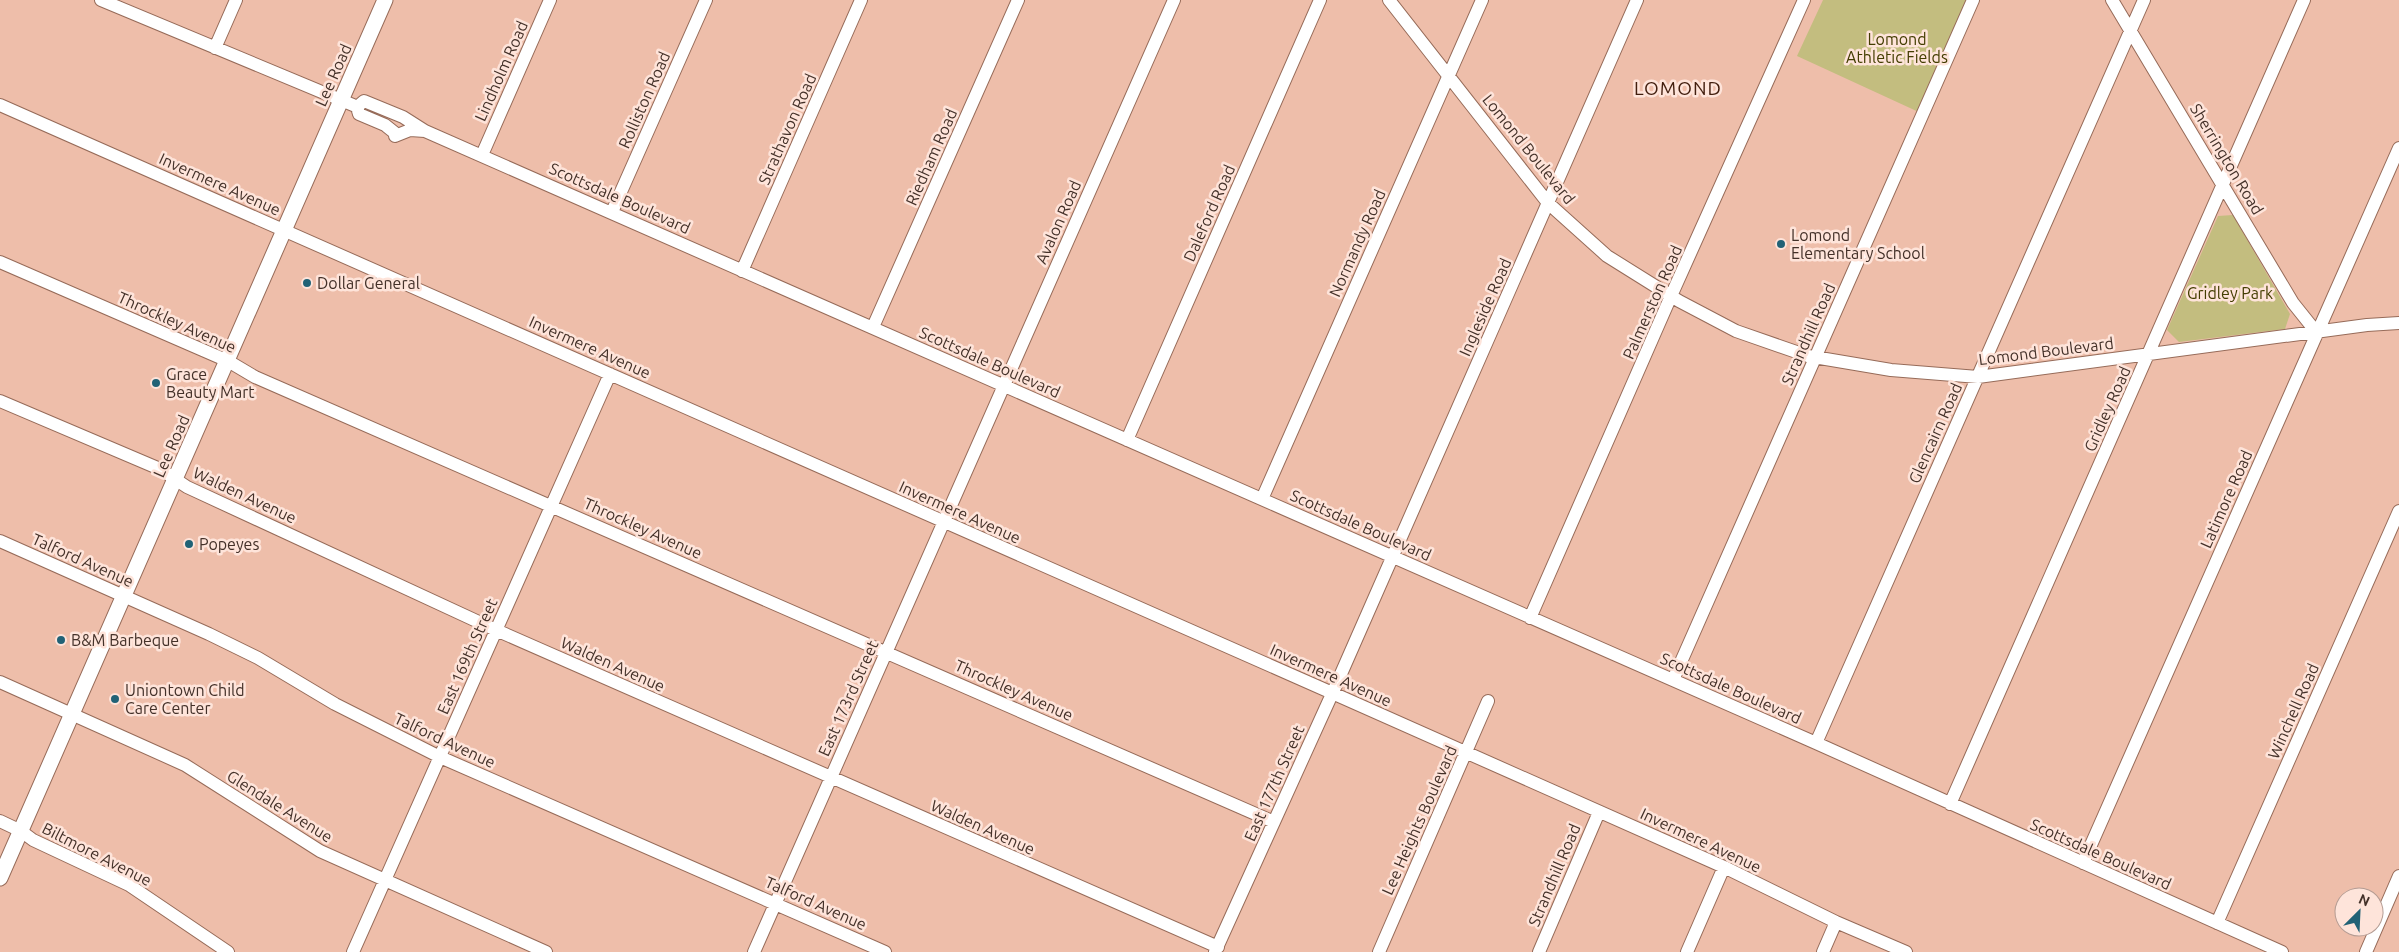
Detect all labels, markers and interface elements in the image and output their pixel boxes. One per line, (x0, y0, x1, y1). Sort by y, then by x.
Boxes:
street label: Lindholm Road (471, 18, 531, 124)
park label: Lomond Athletic Fields (1846, 30, 1948, 66)
street label: Lee Road (311, 41, 355, 109)
street label: Rolliston Road (615, 49, 673, 151)
street label: Strathavon Road (754, 71, 820, 187)
district label: LOMOND (1634, 77, 1722, 99)
street label: Lomond Boulevard (1479, 91, 1579, 207)
street label: Sherrington Road (2187, 100, 2267, 218)
street label: Riedham Road (902, 106, 960, 208)
street label: Invermere Avenue (157, 149, 283, 219)
street label: Scottsdale Boulevard (547, 159, 693, 237)
street label: Daleford Road (1180, 162, 1238, 264)
street label: Avalon Road (1032, 177, 1084, 267)
street label: Normandy Road (1325, 187, 1389, 299)
place label: Lomond Elementary School (1791, 226, 1925, 262)
marker: Lomond Elementary School (1775, 238, 1787, 250)
street label: Palmerston Road (1619, 242, 1685, 362)
street label: Ingleside Road (1455, 255, 1515, 359)
place label: Dollar General (317, 274, 420, 292)
marker: Dollar General (301, 277, 313, 289)
street label: Strandhill Road (1778, 280, 1838, 388)
park label: Gridley Park (2187, 284, 2273, 302)
street label: Throckley Avenue (115, 288, 239, 356)
street label: Invermere Avenue (527, 312, 653, 382)
street label: Scottsdale Boulevard (917, 323, 1063, 401)
street label: Lomond Boulevard (1977, 334, 2115, 368)
street label: Gridley Road (2080, 364, 2134, 454)
place label: Grace Beauty Mart (166, 365, 255, 401)
marker: Grace Beauty Mart (150, 377, 162, 389)
street label: Glencairn Road (1905, 380, 1965, 486)
street label: Lee Road (149, 412, 193, 480)
street label: Latimore Road (2196, 447, 2256, 551)
street label: Walden Avenue (191, 463, 299, 527)
street label: Invermere Avenue (897, 477, 1023, 547)
street label: Scottsdale Boulevard (1288, 486, 1434, 564)
street label: Throckley Avenue (581, 494, 705, 562)
street label: Talford Avenue (30, 530, 136, 590)
place label: Popeyes (199, 535, 259, 553)
marker: Popeyes (183, 538, 195, 550)
street label: East 169th Street (433, 595, 501, 717)
place label: B&M Barbeque (71, 631, 179, 649)
street label: Walden Avenue (558, 633, 668, 695)
marker: B&M Barbeque (55, 634, 67, 646)
street label: East 173rd Street (814, 637, 882, 759)
street label: Invermere Avenue (1268, 640, 1394, 710)
street label: Scottsdale Boulevard (1658, 649, 1804, 727)
street label: Throckley Avenue (952, 656, 1076, 724)
street label: Winchell Road (2264, 661, 2322, 761)
place label: Uniontown Child Care Center (125, 681, 245, 717)
marker: Uniontown Child Care Center (109, 693, 121, 705)
street label: Talford Avenue (392, 709, 498, 771)
street label: East 177th Street (1240, 722, 1308, 844)
street label: Lee Heights Boulevard (1378, 742, 1460, 898)
street label: Glendale Avenue (224, 766, 336, 846)
street label: Walden Avenue (928, 796, 1038, 858)
street label: Invermere Avenue (1638, 804, 1764, 876)
street label: Scottsdale Boulevard (2028, 815, 2174, 893)
street label: Biltmore Avenue (39, 819, 155, 889)
street label: Strandhill Road (1524, 821, 1584, 929)
street label: Talford Avenue (763, 873, 869, 933)
north arrow (2334, 887, 2384, 937)
text: N (2356, 891, 2372, 910)

